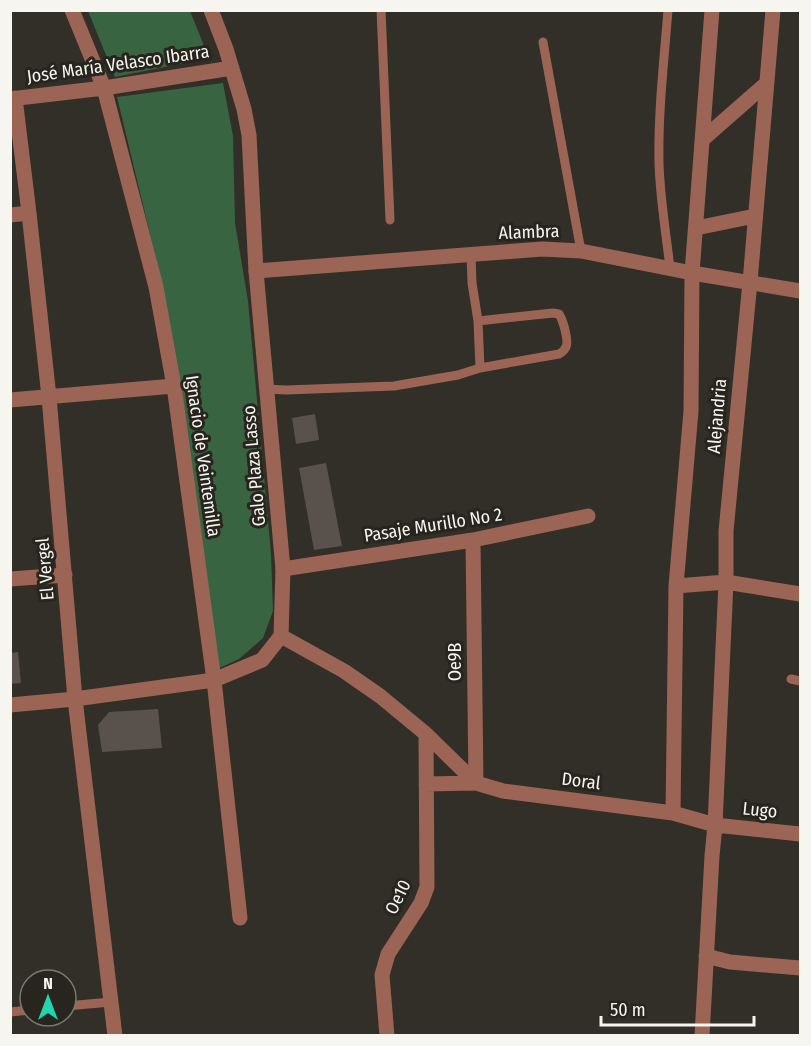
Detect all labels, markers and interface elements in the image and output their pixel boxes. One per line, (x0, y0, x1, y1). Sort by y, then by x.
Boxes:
street label: José María Velasco Ibarra (25, 40, 211, 88)
street label: Alambra (498, 220, 560, 244)
street label: Ignacio de Veintemilla (181, 374, 225, 538)
street label: Alejandria (703, 377, 731, 454)
street label: Galo Plaza Lasso (238, 405, 270, 527)
street label: Pasaje Murillo No 2 (362, 503, 504, 547)
street label: El Vergel (31, 537, 59, 601)
street label: Oe9B (444, 643, 466, 681)
street label: Doral (560, 768, 602, 794)
street label: Lugo (742, 797, 778, 823)
street label: Oe10 (380, 876, 416, 918)
north arrow (18, 968, 78, 1028)
text: N (43, 974, 53, 993)
scale bar (601, 989, 754, 1027)
text: 50 m (610, 999, 646, 1021)

